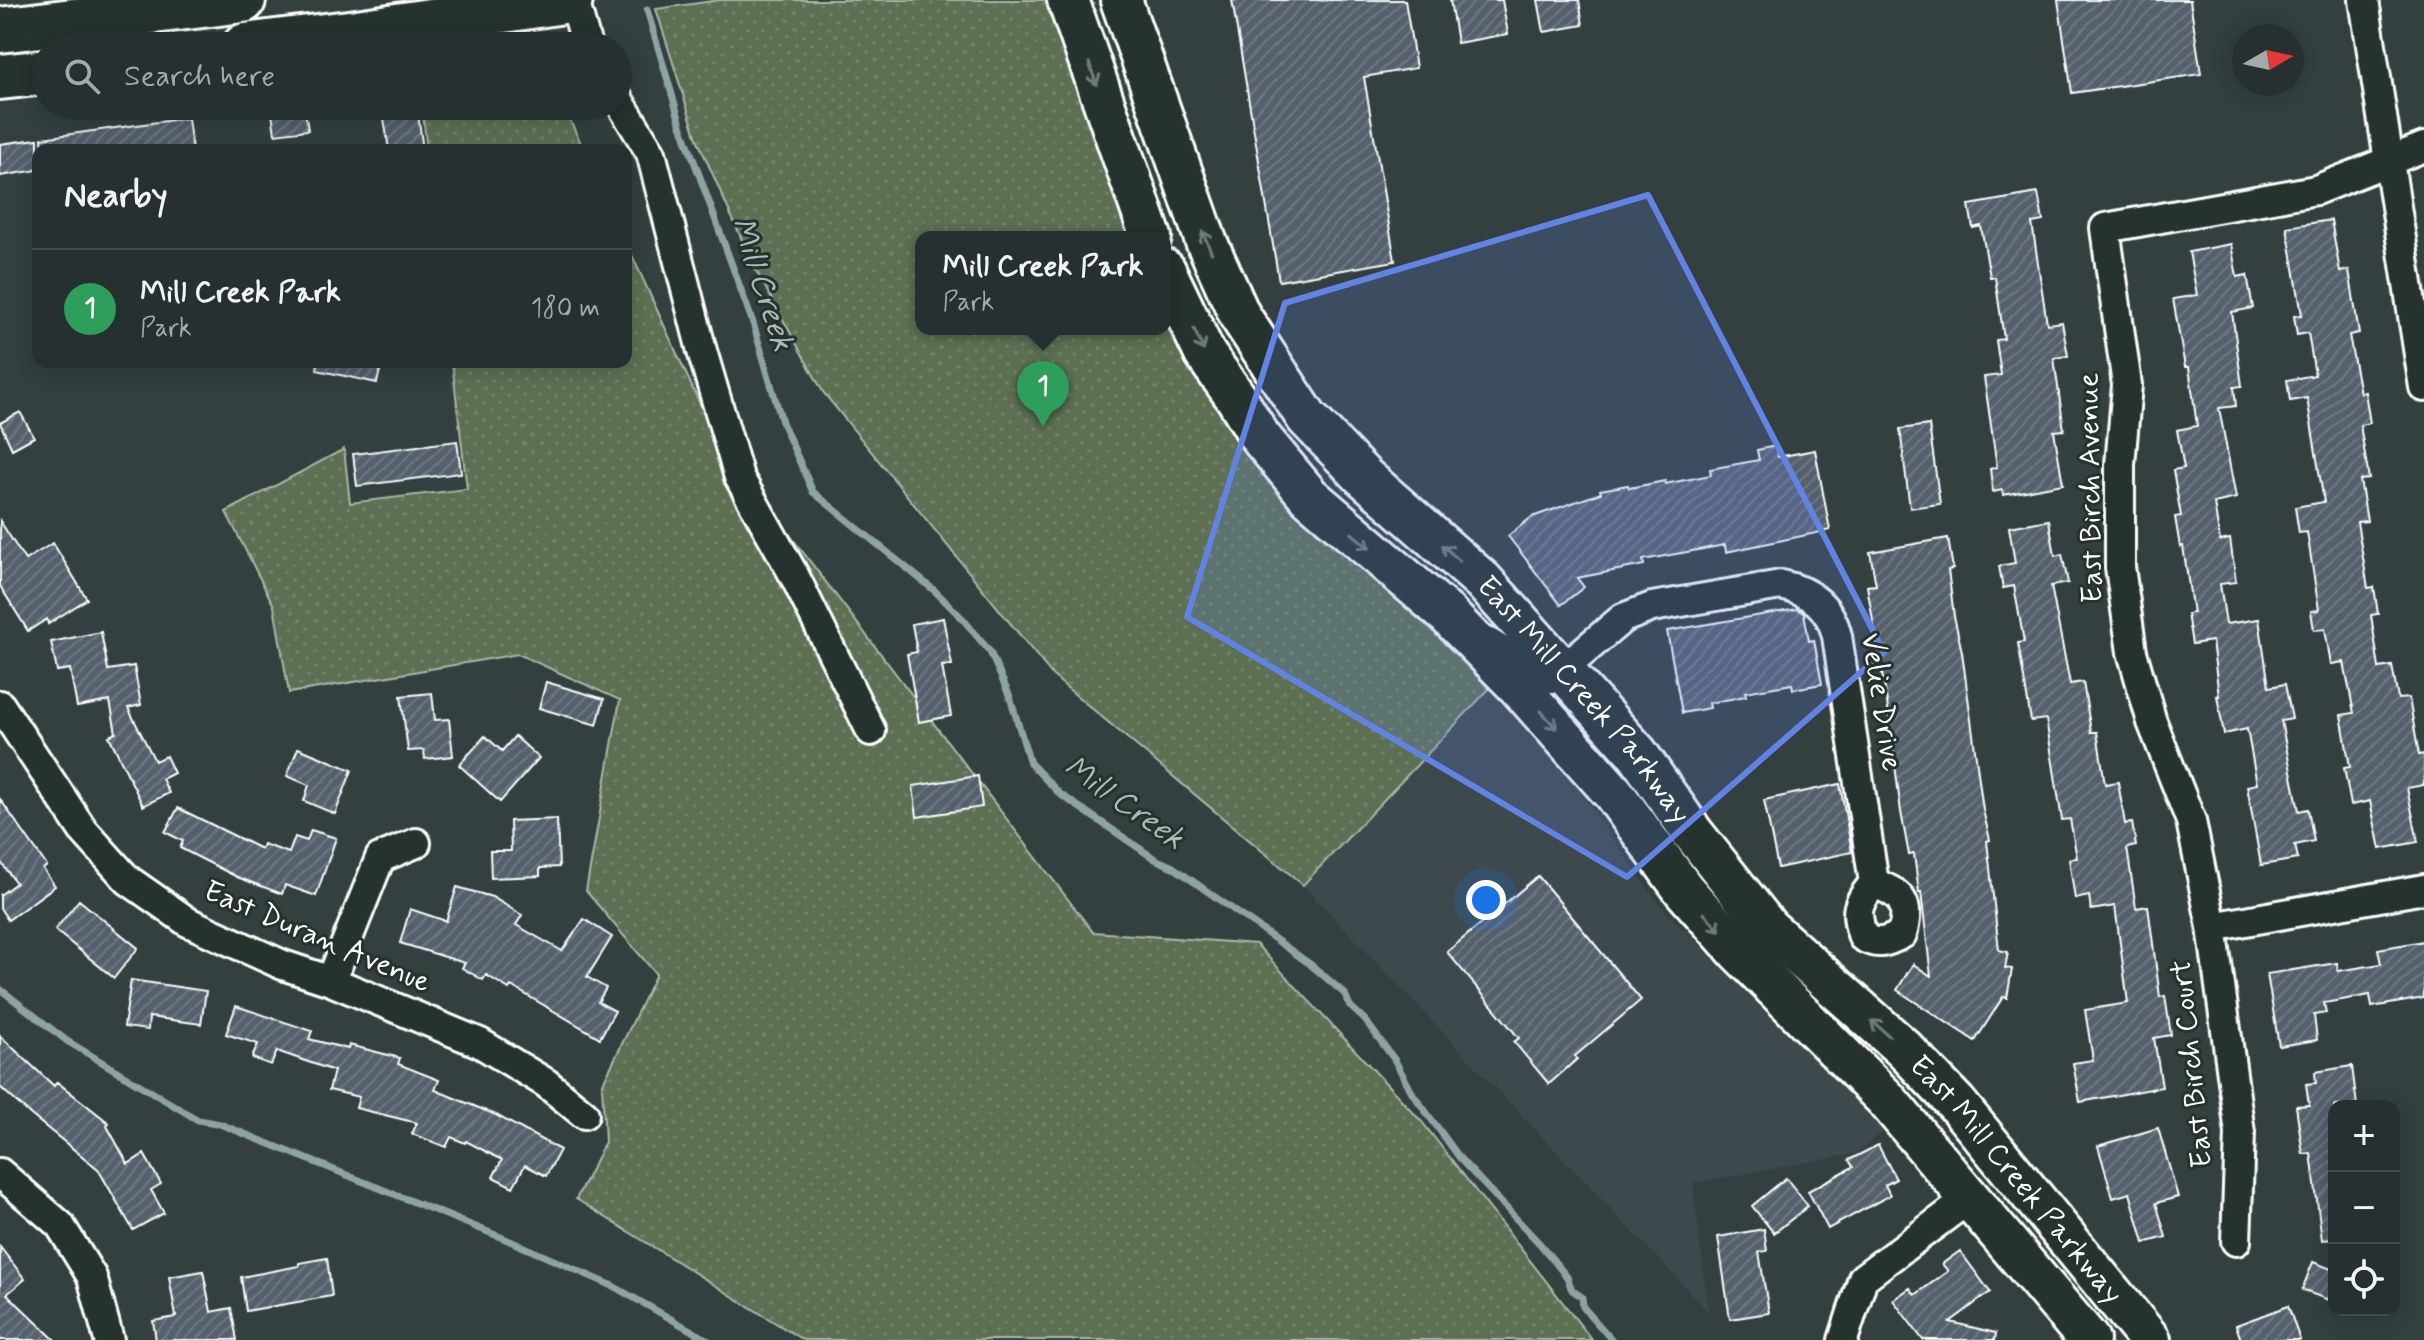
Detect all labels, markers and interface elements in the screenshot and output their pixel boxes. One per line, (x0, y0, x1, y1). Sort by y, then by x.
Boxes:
north arrow (2232, 24, 2304, 96)
search box (32, 32, 632, 120)
icon: search (60, 54, 104, 98)
text: Search here (124, 57, 275, 96)
one-way arrow (1087, 61, 1102, 86)
text: Nearby (64, 174, 168, 219)
water label: Mill Creek (721, 212, 803, 356)
popup (915, 231, 1171, 335)
one-way arrow (1199, 231, 1213, 255)
text: Mill Creek Park (943, 247, 1143, 286)
text: Mill Creek Park (140, 273, 341, 312)
text: Park (943, 286, 994, 320)
text: 1 (84, 292, 96, 326)
text: 180 m (531, 292, 600, 326)
text: Park (140, 312, 192, 346)
one-way arrow (1192, 328, 1207, 352)
pin: 1 (1017, 361, 1069, 427)
street label: East Birch Avenue (2069, 372, 2113, 604)
one-way arrow (1351, 531, 1371, 549)
one-way arrow (1442, 544, 1462, 562)
street label: East Mill Creek Parkway (1468, 567, 1700, 831)
street label: Velie Drive (1851, 630, 1911, 774)
one-way arrow (1540, 710, 1558, 730)
water label: Mill Creek (1055, 746, 1193, 860)
street label: East Duran Avenue (198, 872, 436, 1002)
your location (1466, 880, 1506, 920)
one-way arrow (1703, 911, 1721, 931)
street label: East Birch Court (2162, 958, 2222, 1170)
one-way arrow (1870, 1019, 1890, 1037)
street label: East Mill Creek Parkway (1901, 1047, 2132, 1312)
map controls (2328, 1100, 2400, 1316)
button: + (2328, 1100, 2400, 1172)
button: − (2328, 1172, 2400, 1244)
button: locate (2328, 1244, 2400, 1316)

